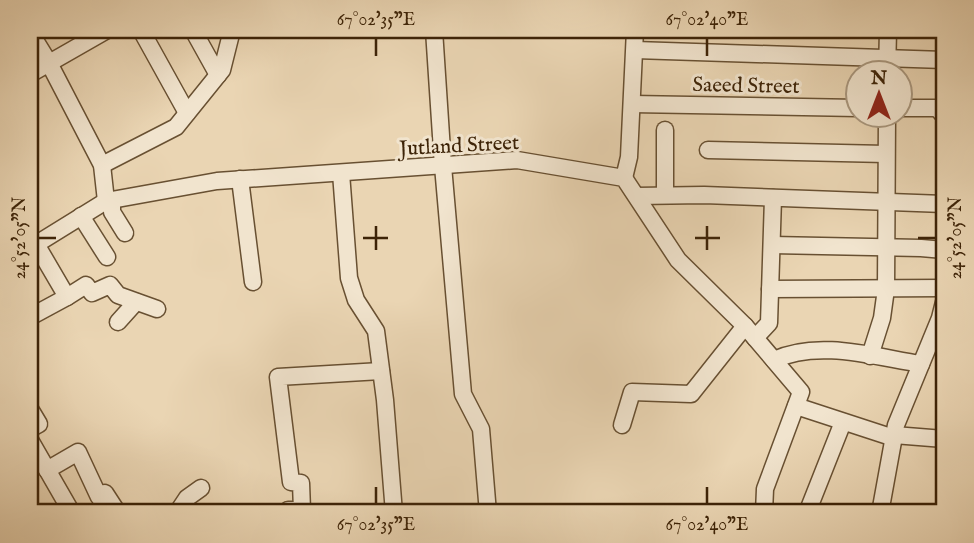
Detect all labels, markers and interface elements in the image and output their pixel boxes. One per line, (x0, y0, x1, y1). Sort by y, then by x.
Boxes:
text: 67°02'35"E (337, 9, 415, 32)
text: 67°02'40"E (665, 9, 749, 32)
north arrow (844, 60, 914, 130)
text: N (870, 67, 888, 91)
street label: Saeed Street (692, 72, 800, 101)
street label: Jutland Street (396, 130, 520, 163)
text: 24°52'05"N (9, 196, 32, 279)
text: 24°52'05"N (945, 196, 968, 279)
text: 67°02'35"E (337, 514, 415, 537)
text: 67°02'40"E (665, 514, 749, 537)

